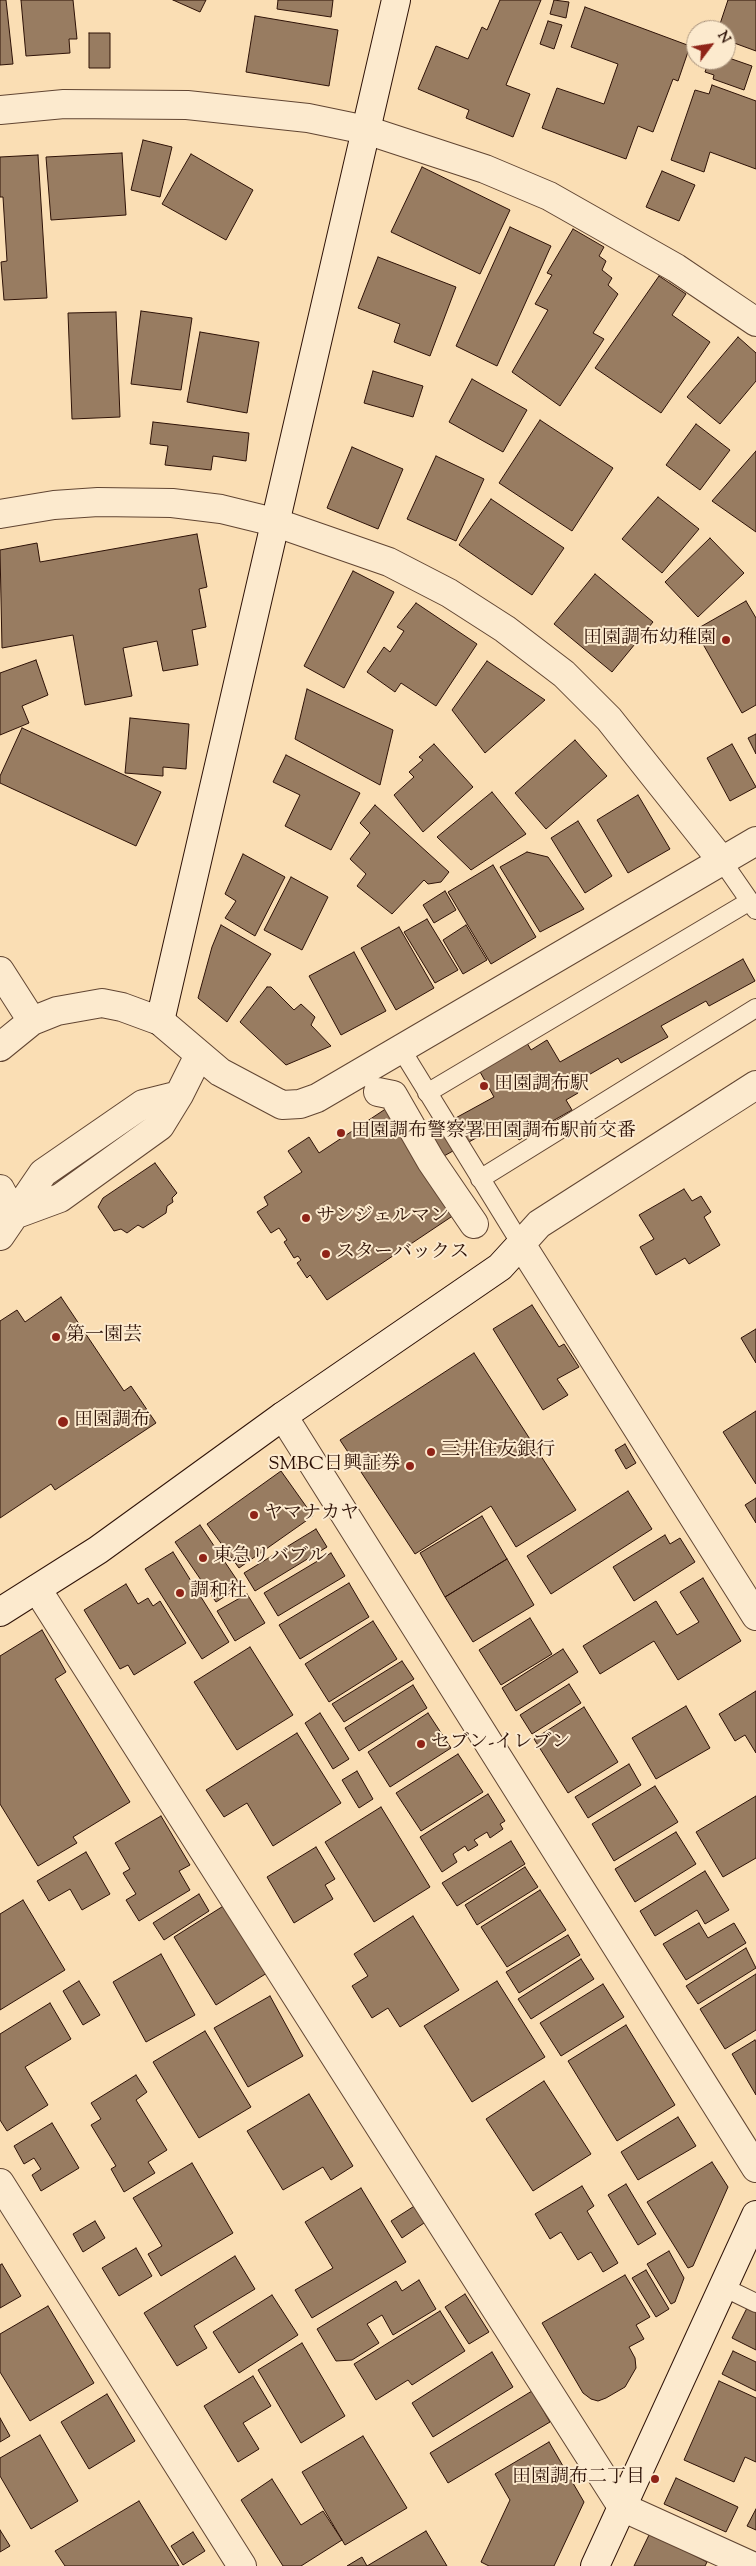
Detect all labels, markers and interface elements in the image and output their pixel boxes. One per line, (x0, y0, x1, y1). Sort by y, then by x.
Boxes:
north arrow (686, 20, 736, 70)
text: N (712, 28, 734, 48)
place label: 田園調布幼稚園 (583, 629, 716, 651)
marker: 田園調布幼稚園 (720, 634, 732, 646)
place label: 田園調布駅 (494, 1075, 589, 1097)
marker: 田園調布駅 (478, 1080, 490, 1092)
place label: 田園調布警察署田園調布駅前交番 (351, 1122, 636, 1144)
marker: 田園調布警察署田園調布駅前交番 (335, 1127, 347, 1139)
place label: サンジェルマン (316, 1207, 449, 1229)
marker: サンジェルマン (300, 1212, 312, 1224)
place label: スターバックス (336, 1243, 469, 1265)
marker: スターバックス (320, 1248, 332, 1260)
place label: 第一園芸 (66, 1326, 142, 1348)
marker: 第一園芸 (50, 1331, 62, 1343)
place label: 田園調布 (74, 1411, 150, 1433)
marker: 田園調布 (56, 1415, 70, 1429)
place label: 三井住友銀行 (441, 1441, 555, 1463)
marker: 三井住友銀行 (425, 1446, 437, 1458)
place label: SMBC日興証券 (268, 1455, 400, 1477)
marker: SMBC日興証券 (404, 1460, 416, 1472)
place label: ヤマナカヤ (264, 1504, 359, 1526)
marker: ヤマナカヤ (248, 1509, 260, 1521)
place label: 東急リバブル (213, 1547, 327, 1569)
marker: 東急リバブル (197, 1552, 209, 1564)
place label: 調和社 (190, 1582, 247, 1604)
marker: 調和社 (174, 1587, 186, 1599)
place label: セブン-イレブン (431, 1733, 570, 1755)
marker: セブン-イレブン (415, 1738, 427, 1750)
place label: 田園調布二丁目 (512, 2468, 645, 2490)
marker: 田園調布二丁目 (649, 2473, 661, 2485)

